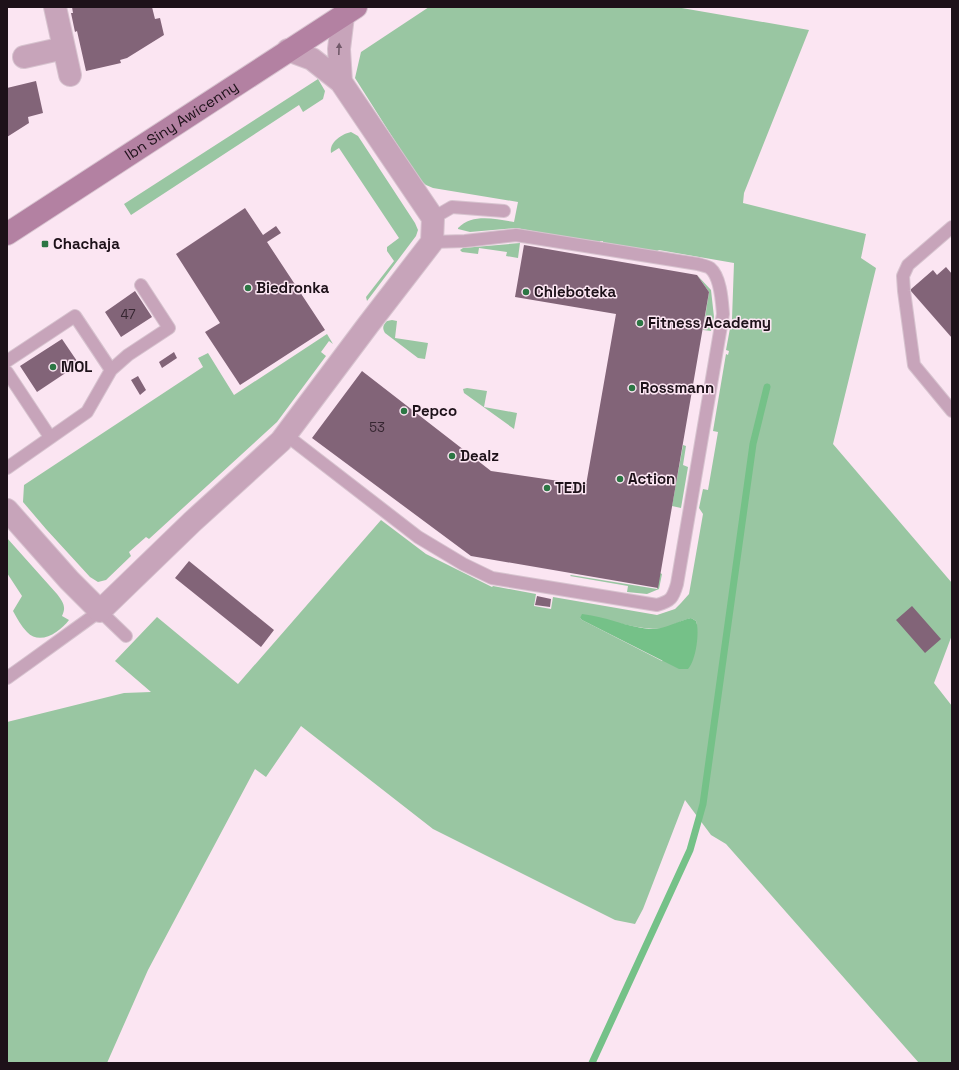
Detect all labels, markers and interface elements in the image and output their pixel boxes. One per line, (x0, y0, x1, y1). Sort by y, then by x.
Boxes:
one-way arrow (336, 42, 342, 55)
street label: Ibn Siny Awicenny (121, 76, 241, 164)
place label: Chachaja (53, 234, 120, 253)
marker: Chachaja (40, 239, 50, 249)
place label: Biedronka (256, 278, 330, 297)
place label: Chleboteka (534, 282, 617, 301)
marker: Biedronka (243, 283, 253, 293)
marker: Chleboteka (521, 287, 531, 297)
house number: 47 (120, 306, 136, 323)
place label: Fitness Academy (648, 313, 771, 332)
marker: Fitness Academy (635, 318, 645, 328)
place label: MOL (61, 357, 93, 376)
marker: MOL (48, 362, 58, 372)
place label: Rossmann (640, 378, 714, 397)
marker: Rossmann (627, 383, 637, 393)
place label: Pepco (412, 401, 457, 420)
marker: Pepco (399, 406, 409, 416)
house number: 53 (369, 419, 385, 436)
place label: Dealz (460, 446, 499, 465)
marker: Dealz (447, 451, 457, 461)
place label: Action (628, 469, 675, 488)
marker: Action (615, 474, 625, 484)
place label: TEDi (555, 478, 586, 497)
marker: TEDi (542, 483, 552, 493)

